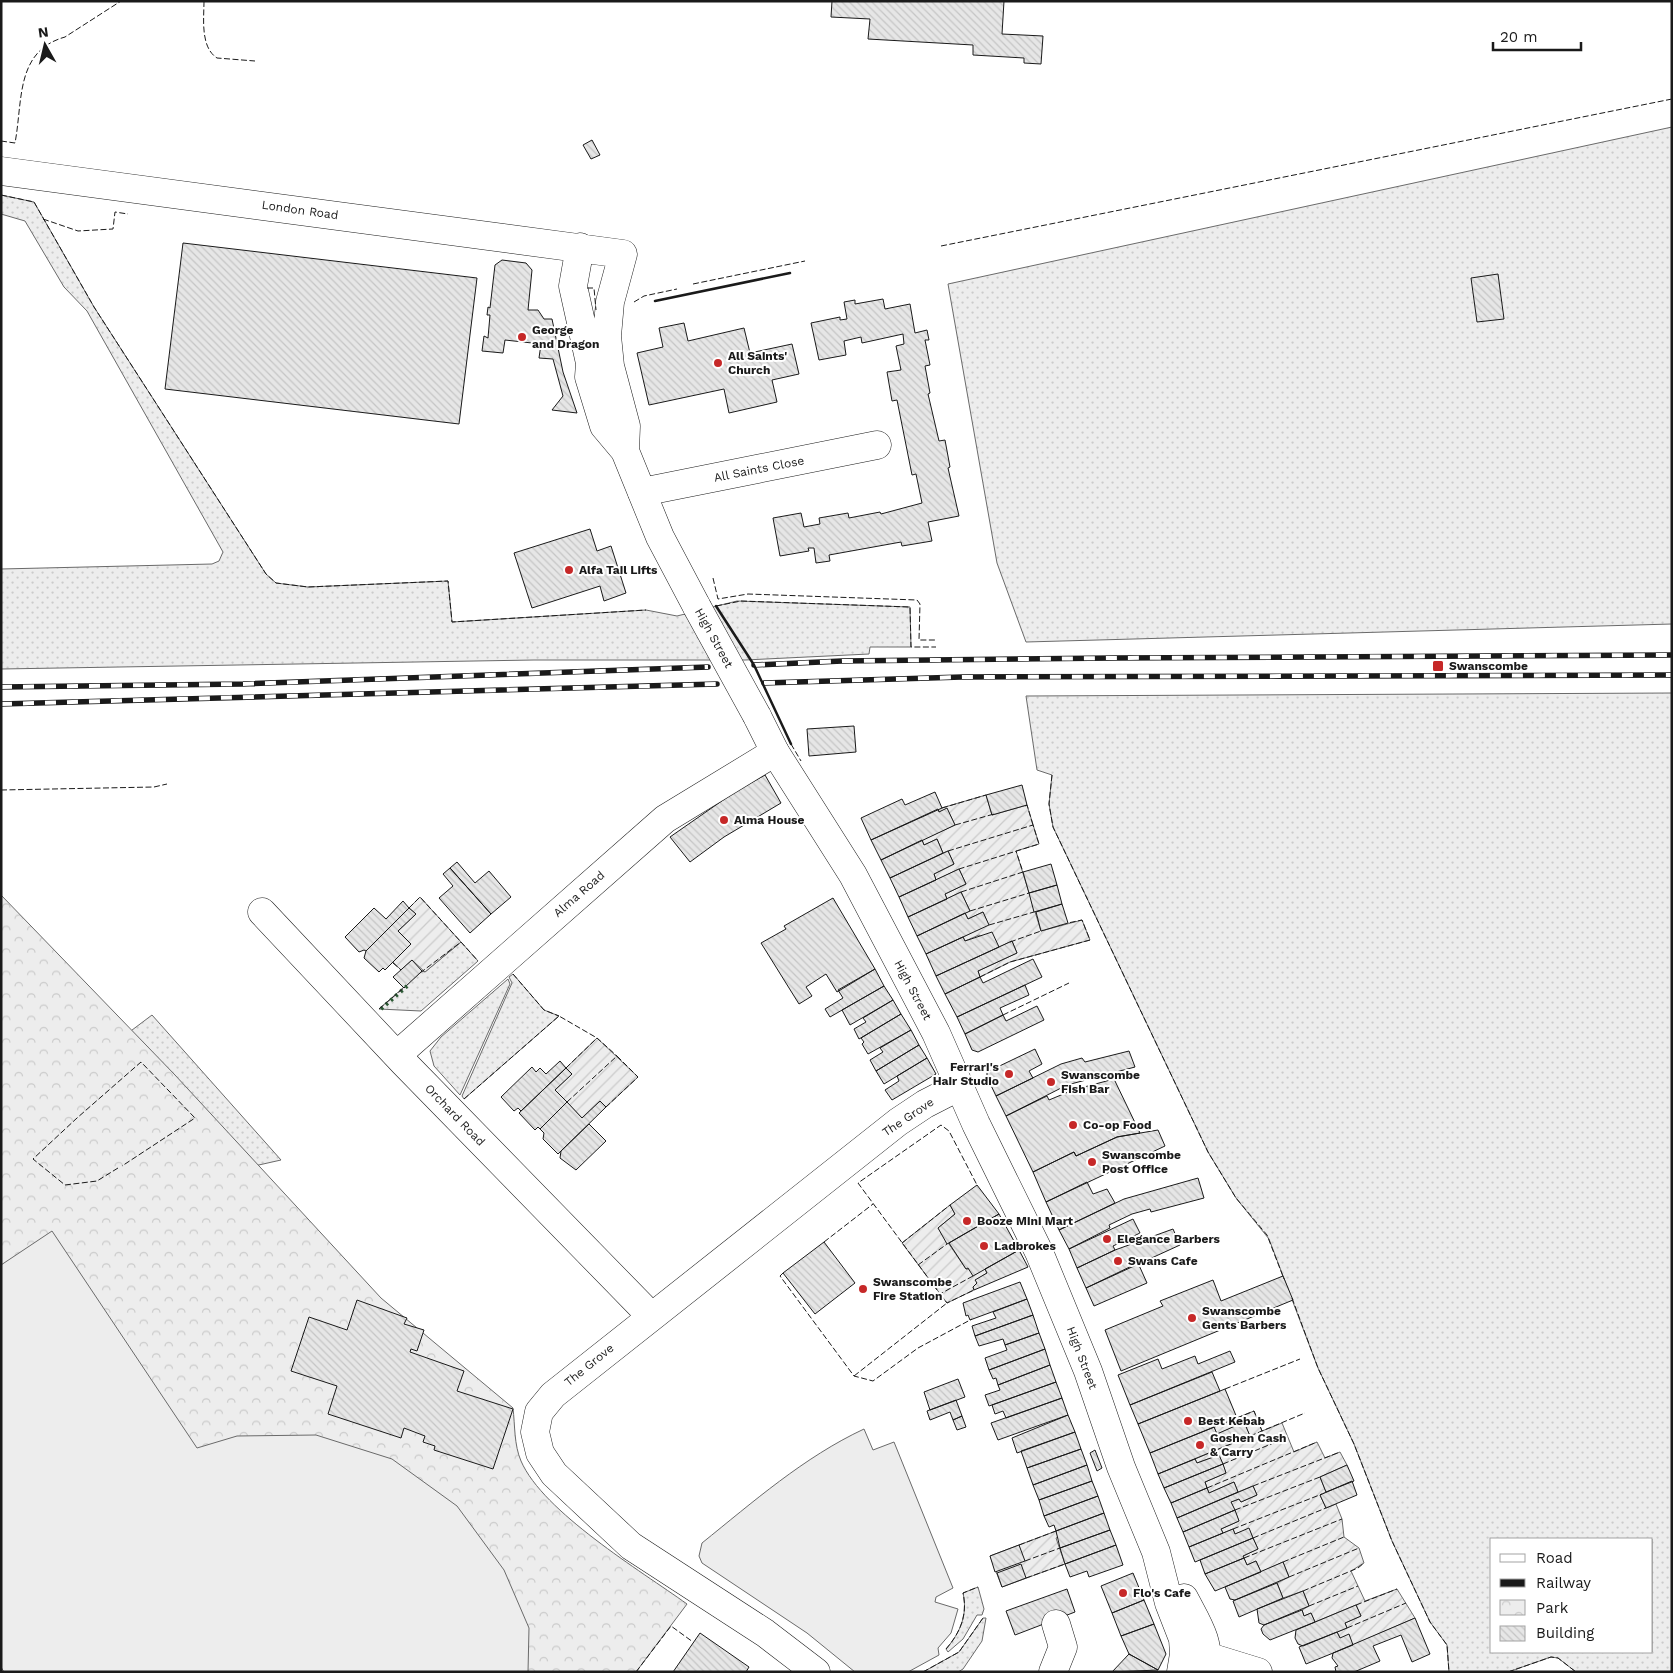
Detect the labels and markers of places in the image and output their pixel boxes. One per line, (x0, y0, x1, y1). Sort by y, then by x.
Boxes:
place label: George and Dragon (532, 323, 599, 351)
marker: George and Dragon (516, 331, 528, 343)
place label: All Saints' Church (728, 349, 787, 377)
marker: All Saints' Church (712, 357, 724, 369)
place label: Alfa Tail Lifts (579, 563, 658, 577)
marker: Alfa Tail Lifts (563, 564, 575, 576)
marker: Swanscombe (1431, 659, 1445, 673)
place label: Swanscombe (1449, 659, 1528, 673)
place label: Alma House (734, 813, 804, 827)
marker: Alma House (718, 814, 730, 826)
place label: Ferrari's Hair Studio (933, 1060, 1000, 1088)
marker: Ferrari's Hair Studio (1003, 1068, 1015, 1080)
place label: Swanscombe Fish Bar (1061, 1068, 1140, 1096)
marker: Swanscombe Fish Bar (1045, 1076, 1057, 1088)
place label: Co-op Food (1083, 1118, 1152, 1132)
marker: Co-op Food (1067, 1119, 1079, 1131)
place label: Swanscombe Post Office (1102, 1148, 1181, 1176)
marker: Swanscombe Post Office (1086, 1156, 1098, 1168)
place label: Booze Mini Mart (977, 1214, 1074, 1228)
marker: Booze Mini Mart (961, 1215, 973, 1227)
place label: Elegance Barbers (1117, 1232, 1221, 1246)
marker: Elegance Barbers (1101, 1233, 1113, 1245)
place label: Ladbrokes (994, 1239, 1057, 1253)
marker: Ladbrokes (978, 1240, 990, 1252)
place label: Swans Cafe (1128, 1254, 1198, 1268)
marker: Swans Cafe (1112, 1255, 1124, 1267)
place label: Swanscombe Fire Station (873, 1275, 952, 1303)
marker: Swanscombe Fire Station (857, 1283, 869, 1295)
place label: Swanscombe Gents Barbers (1202, 1304, 1287, 1332)
marker: Swanscombe Gents Barbers (1186, 1312, 1198, 1324)
place label: Best Kebab (1198, 1414, 1265, 1428)
marker: Best Kebab (1182, 1415, 1194, 1427)
place label: Goshen Cash & Carry (1210, 1431, 1286, 1459)
marker: Goshen Cash & Carry (1194, 1439, 1206, 1451)
place label: Flo's Cafe (1133, 1586, 1191, 1600)
marker: Flo's Cafe (1117, 1587, 1129, 1599)

